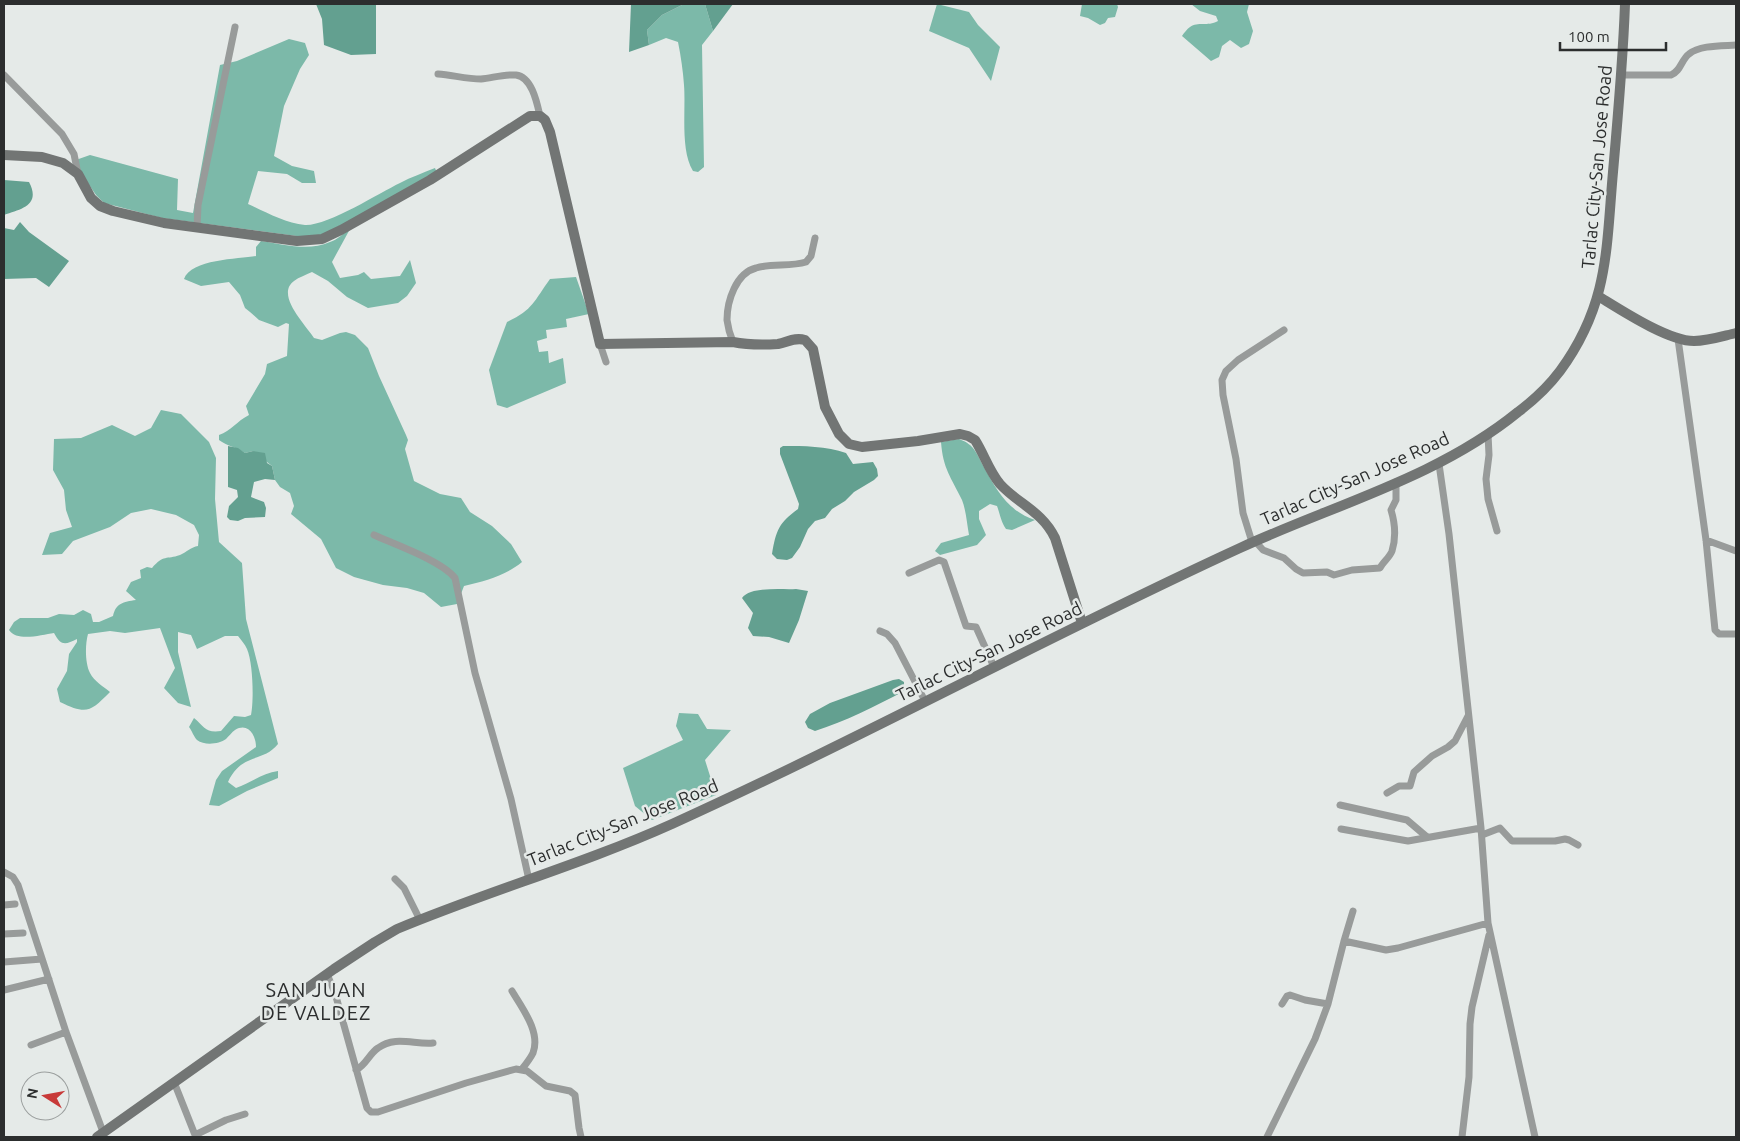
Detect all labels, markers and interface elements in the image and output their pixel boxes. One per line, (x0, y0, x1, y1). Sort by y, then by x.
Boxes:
scale bar (1560, 20, 1666, 52)
text: 100 m (1568, 28, 1610, 45)
street label: Tarlac City-San Jose Road (1577, 64, 1615, 269)
street label: Tarlac City-San Jose Road (1257, 427, 1452, 529)
street label: Tarlac City-San Jose Road (892, 597, 1085, 705)
street label: Tarlac City-San Jose Road (524, 775, 721, 870)
district label: SAN JUAN DE VALDEZ (261, 978, 371, 1024)
north arrow (20, 1071, 70, 1121)
text: N (23, 1087, 41, 1100)

